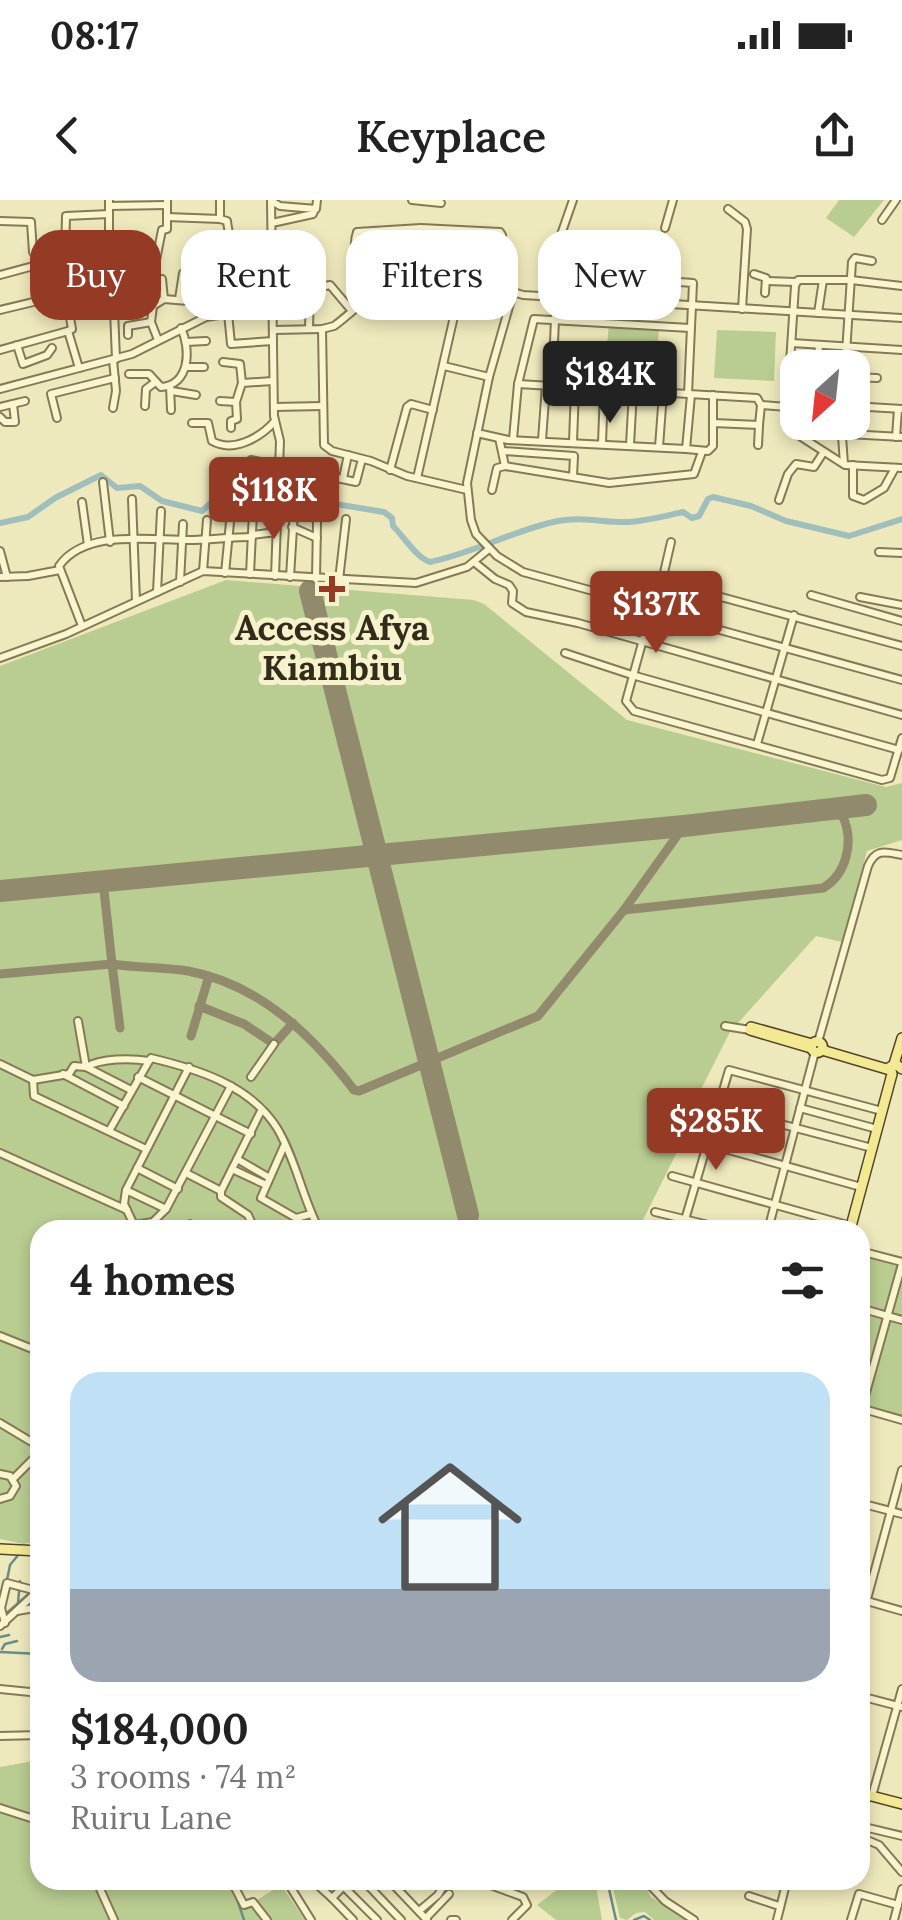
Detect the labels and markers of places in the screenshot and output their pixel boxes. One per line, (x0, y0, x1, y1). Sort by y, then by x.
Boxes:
pin: $184K (540, 341, 680, 426)
pin: $118K (204, 457, 344, 542)
pin: $137K (586, 571, 726, 656)
marker: Access Afya Kiambiu (319, 576, 345, 602)
place label: Access Afya Kiambiu (235, 605, 429, 690)
pin: $285K (646, 1088, 786, 1173)

